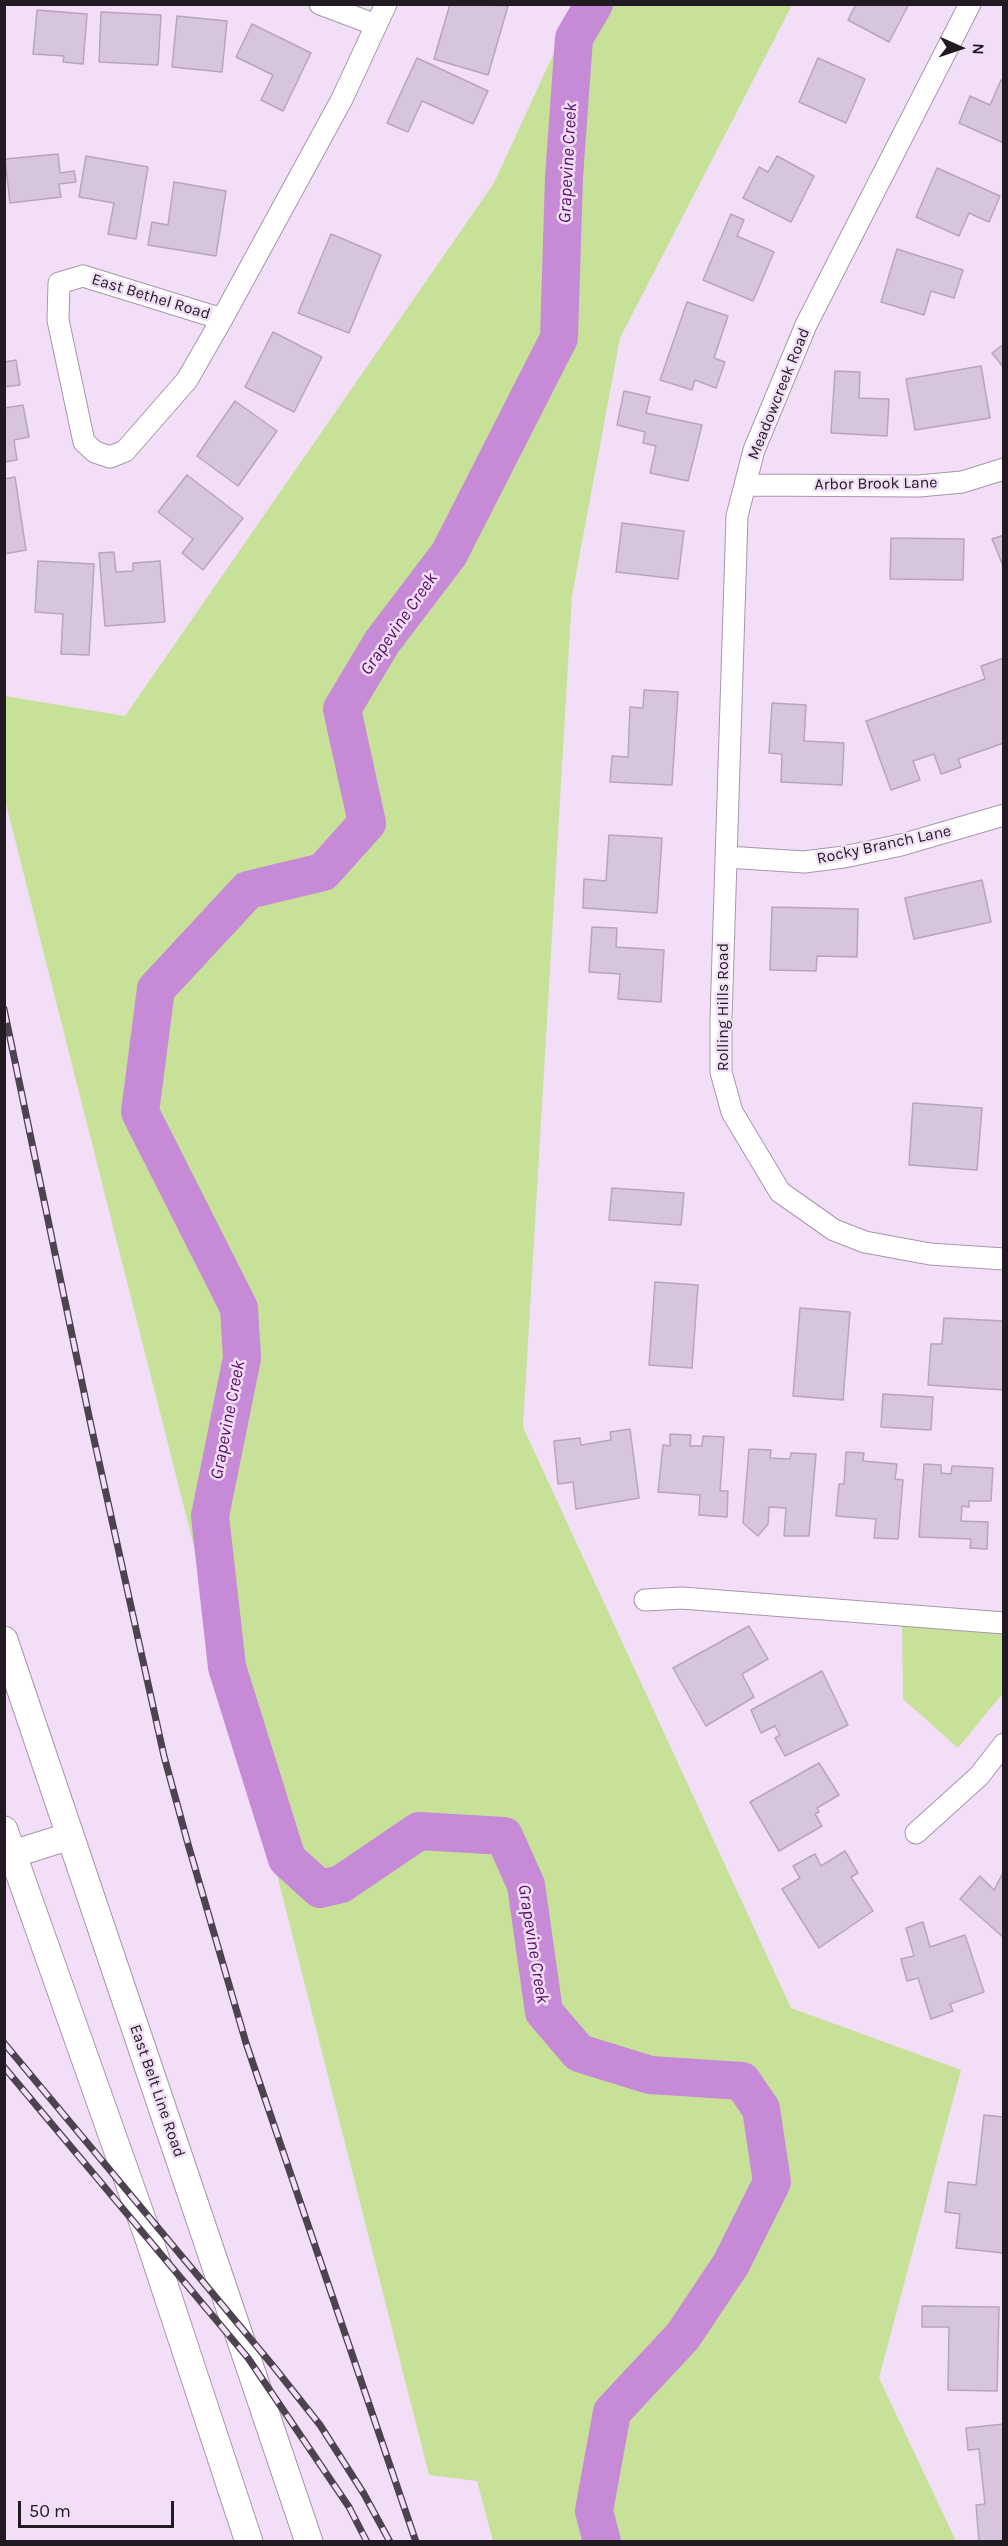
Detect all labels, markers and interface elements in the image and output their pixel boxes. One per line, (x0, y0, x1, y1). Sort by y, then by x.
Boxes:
north arrow (930, 18, 990, 78)
text: N (969, 43, 988, 55)
water label: Grapevine Creek (554, 102, 582, 224)
street label: East Bethel Road (89, 270, 213, 324)
street label: Meadowcreek Road (744, 325, 814, 463)
street label: Arbor Brook Lane (814, 473, 938, 495)
water label: Grapevine Creek (356, 568, 442, 680)
street label: Rocky Branch Lane (815, 821, 953, 869)
street label: Rolling Hills Road (713, 943, 733, 1071)
water label: Grapevine Creek (206, 1359, 250, 1481)
water label: Grapevine Creek (513, 1883, 553, 2005)
street label: East Belt Line Road (125, 2022, 189, 2160)
scale bar (21, 2489, 177, 2527)
text: 50 m (29, 2500, 71, 2522)

